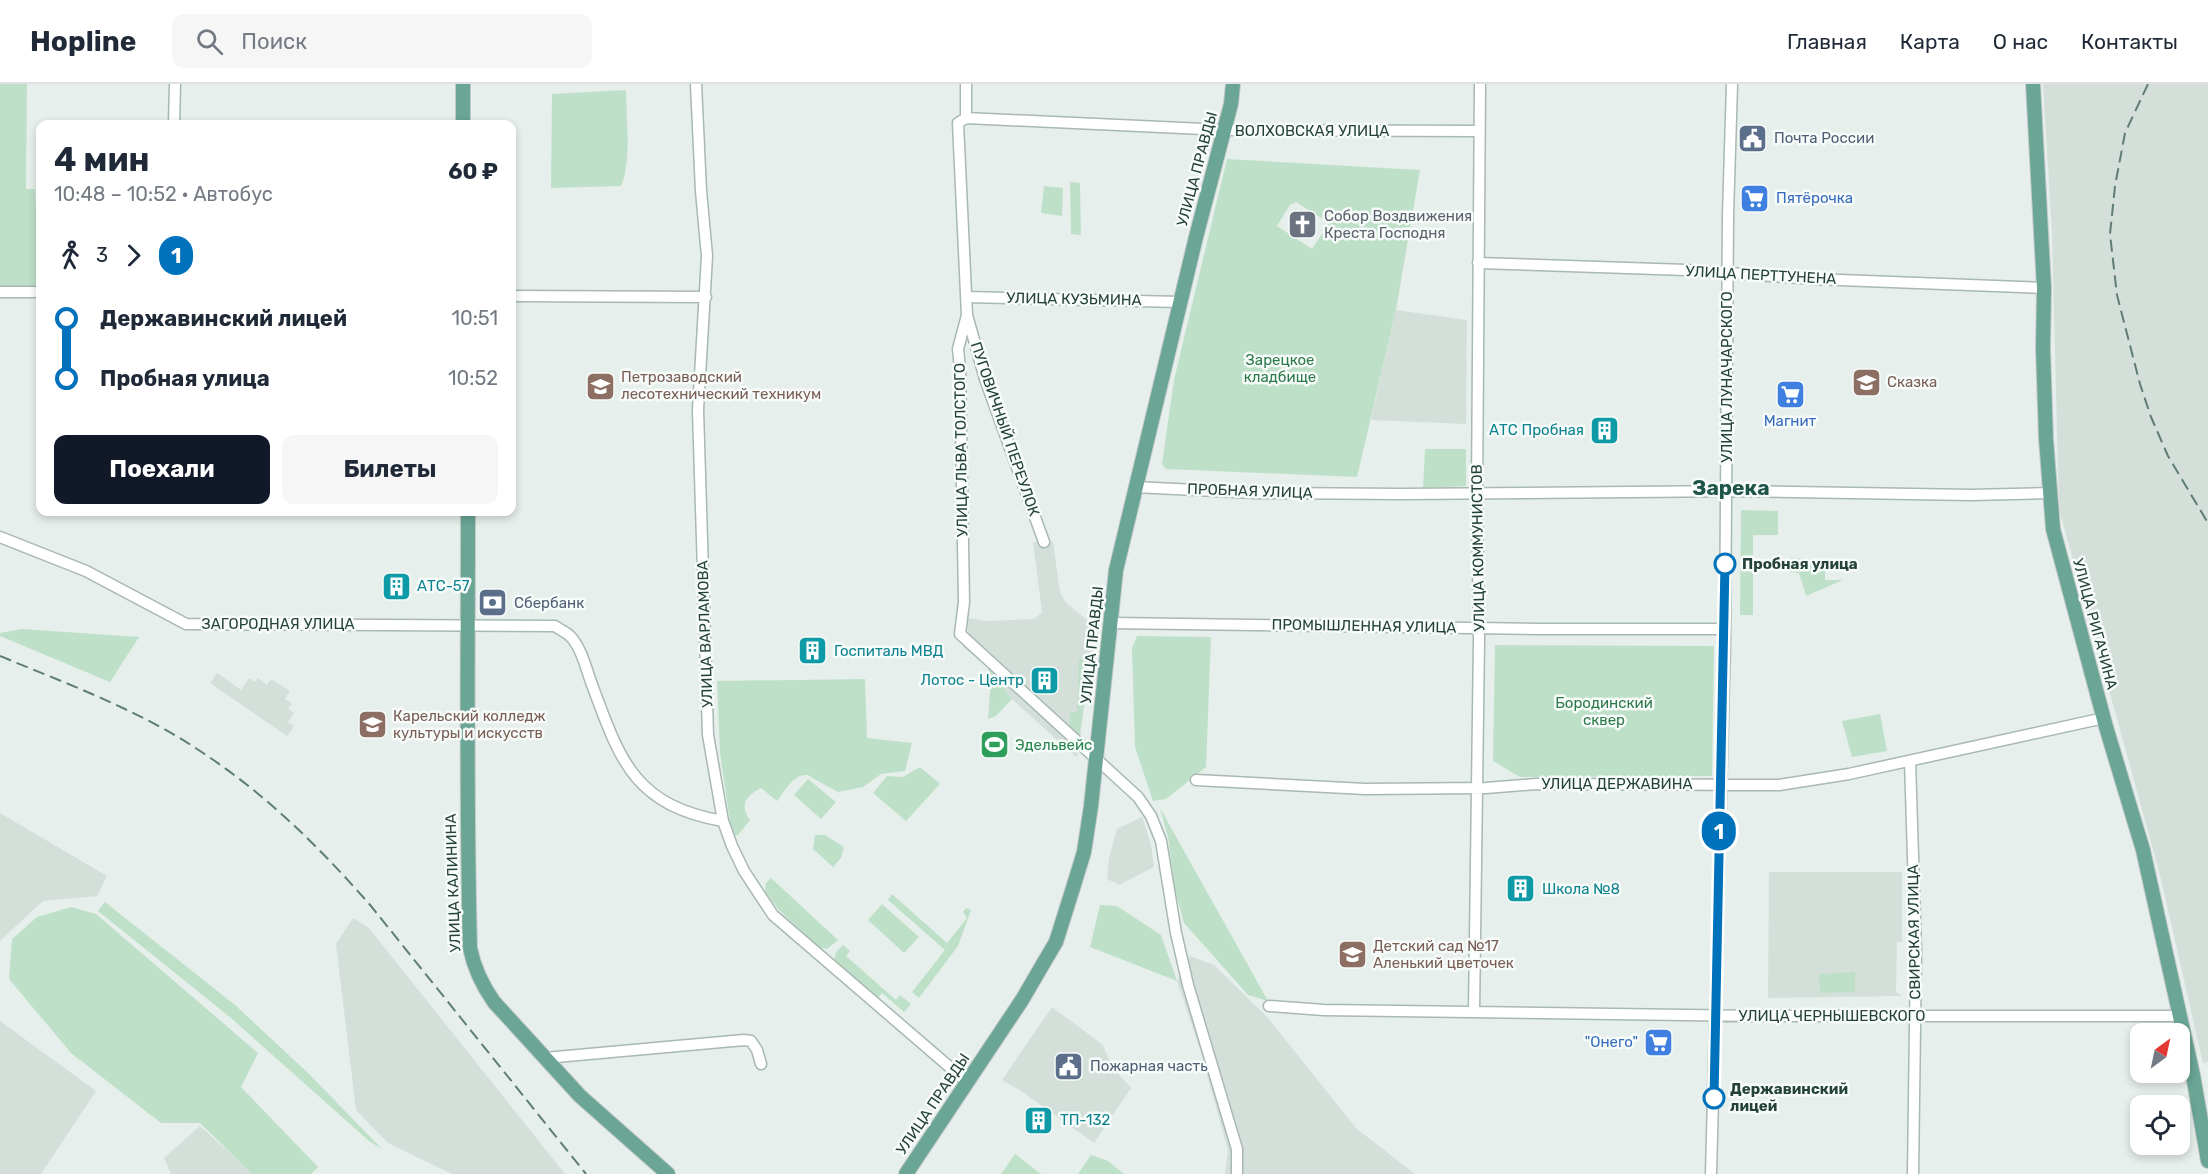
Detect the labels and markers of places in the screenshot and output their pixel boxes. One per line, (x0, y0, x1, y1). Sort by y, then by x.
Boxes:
public building icon: Почта России (1737, 122, 1769, 154)
place label: Почта России (1774, 129, 1874, 147)
supermarket icon: Пятёрочка (1739, 182, 1771, 214)
place label: Пятёрочка (1776, 189, 1853, 207)
place label: Собор Воздвижения Креста Господня (1324, 207, 1472, 242)
church icon: Собор Воздвижения Креста Господня (1287, 209, 1319, 241)
school or university icon: Сказка (1850, 366, 1882, 398)
place label: Петрозаводский лесотехнический техникум (621, 368, 821, 403)
school or university icon: Петрозаводский лесотехнический техникум (584, 370, 616, 402)
place label: Сказка (1887, 373, 1937, 391)
supermarket icon: Магнит (1774, 378, 1806, 410)
place label: Магнит (1764, 412, 1817, 430)
building icon: АТС Пробная (1589, 414, 1621, 446)
place label: АТС Пробная (1489, 421, 1584, 439)
marker: Пробная улица (1714, 553, 1736, 575)
place label: Пробная улица (1742, 555, 1858, 573)
building icon: АТС-57 (380, 570, 412, 602)
place label: АТС-57 (417, 577, 470, 595)
bank icon: Сбербанк (477, 587, 509, 619)
place label: Сбербанк (514, 594, 584, 612)
building icon: Госпиталь МВД (797, 635, 829, 667)
place label: Госпиталь МВД (834, 642, 944, 660)
building icon: Лотос - Центр (1029, 664, 1061, 696)
place label: Лотос - Центр (921, 671, 1024, 689)
place label: Карельский колледж культуры и искусств (393, 707, 546, 742)
school or university icon: Карельский колледж культуры и искусств (356, 709, 388, 741)
sports icon: Эдельвейс (978, 729, 1010, 761)
place label: Эдельвейс (1015, 736, 1092, 754)
building icon: Школа №8 (1505, 873, 1537, 905)
place label: Школа №8 (1542, 880, 1620, 898)
place label: Детский сад №17 Аленький цветочек (1373, 937, 1514, 972)
school or university icon: Детский сад №17 Аленький цветочек (1336, 939, 1368, 971)
supermarket icon: "Онего" (1643, 1026, 1675, 1058)
place label: "Онего" (1585, 1033, 1638, 1051)
public building icon: Пожарная часть (1053, 1050, 1085, 1082)
place label: Пожарная часть (1090, 1057, 1208, 1075)
place label: Державинский лицей (1730, 1080, 1848, 1115)
marker: Державинский лицей (1703, 1087, 1725, 1109)
building icon: ТП-132 (1023, 1104, 1055, 1136)
place label: ТП-132 (1060, 1111, 1110, 1129)

